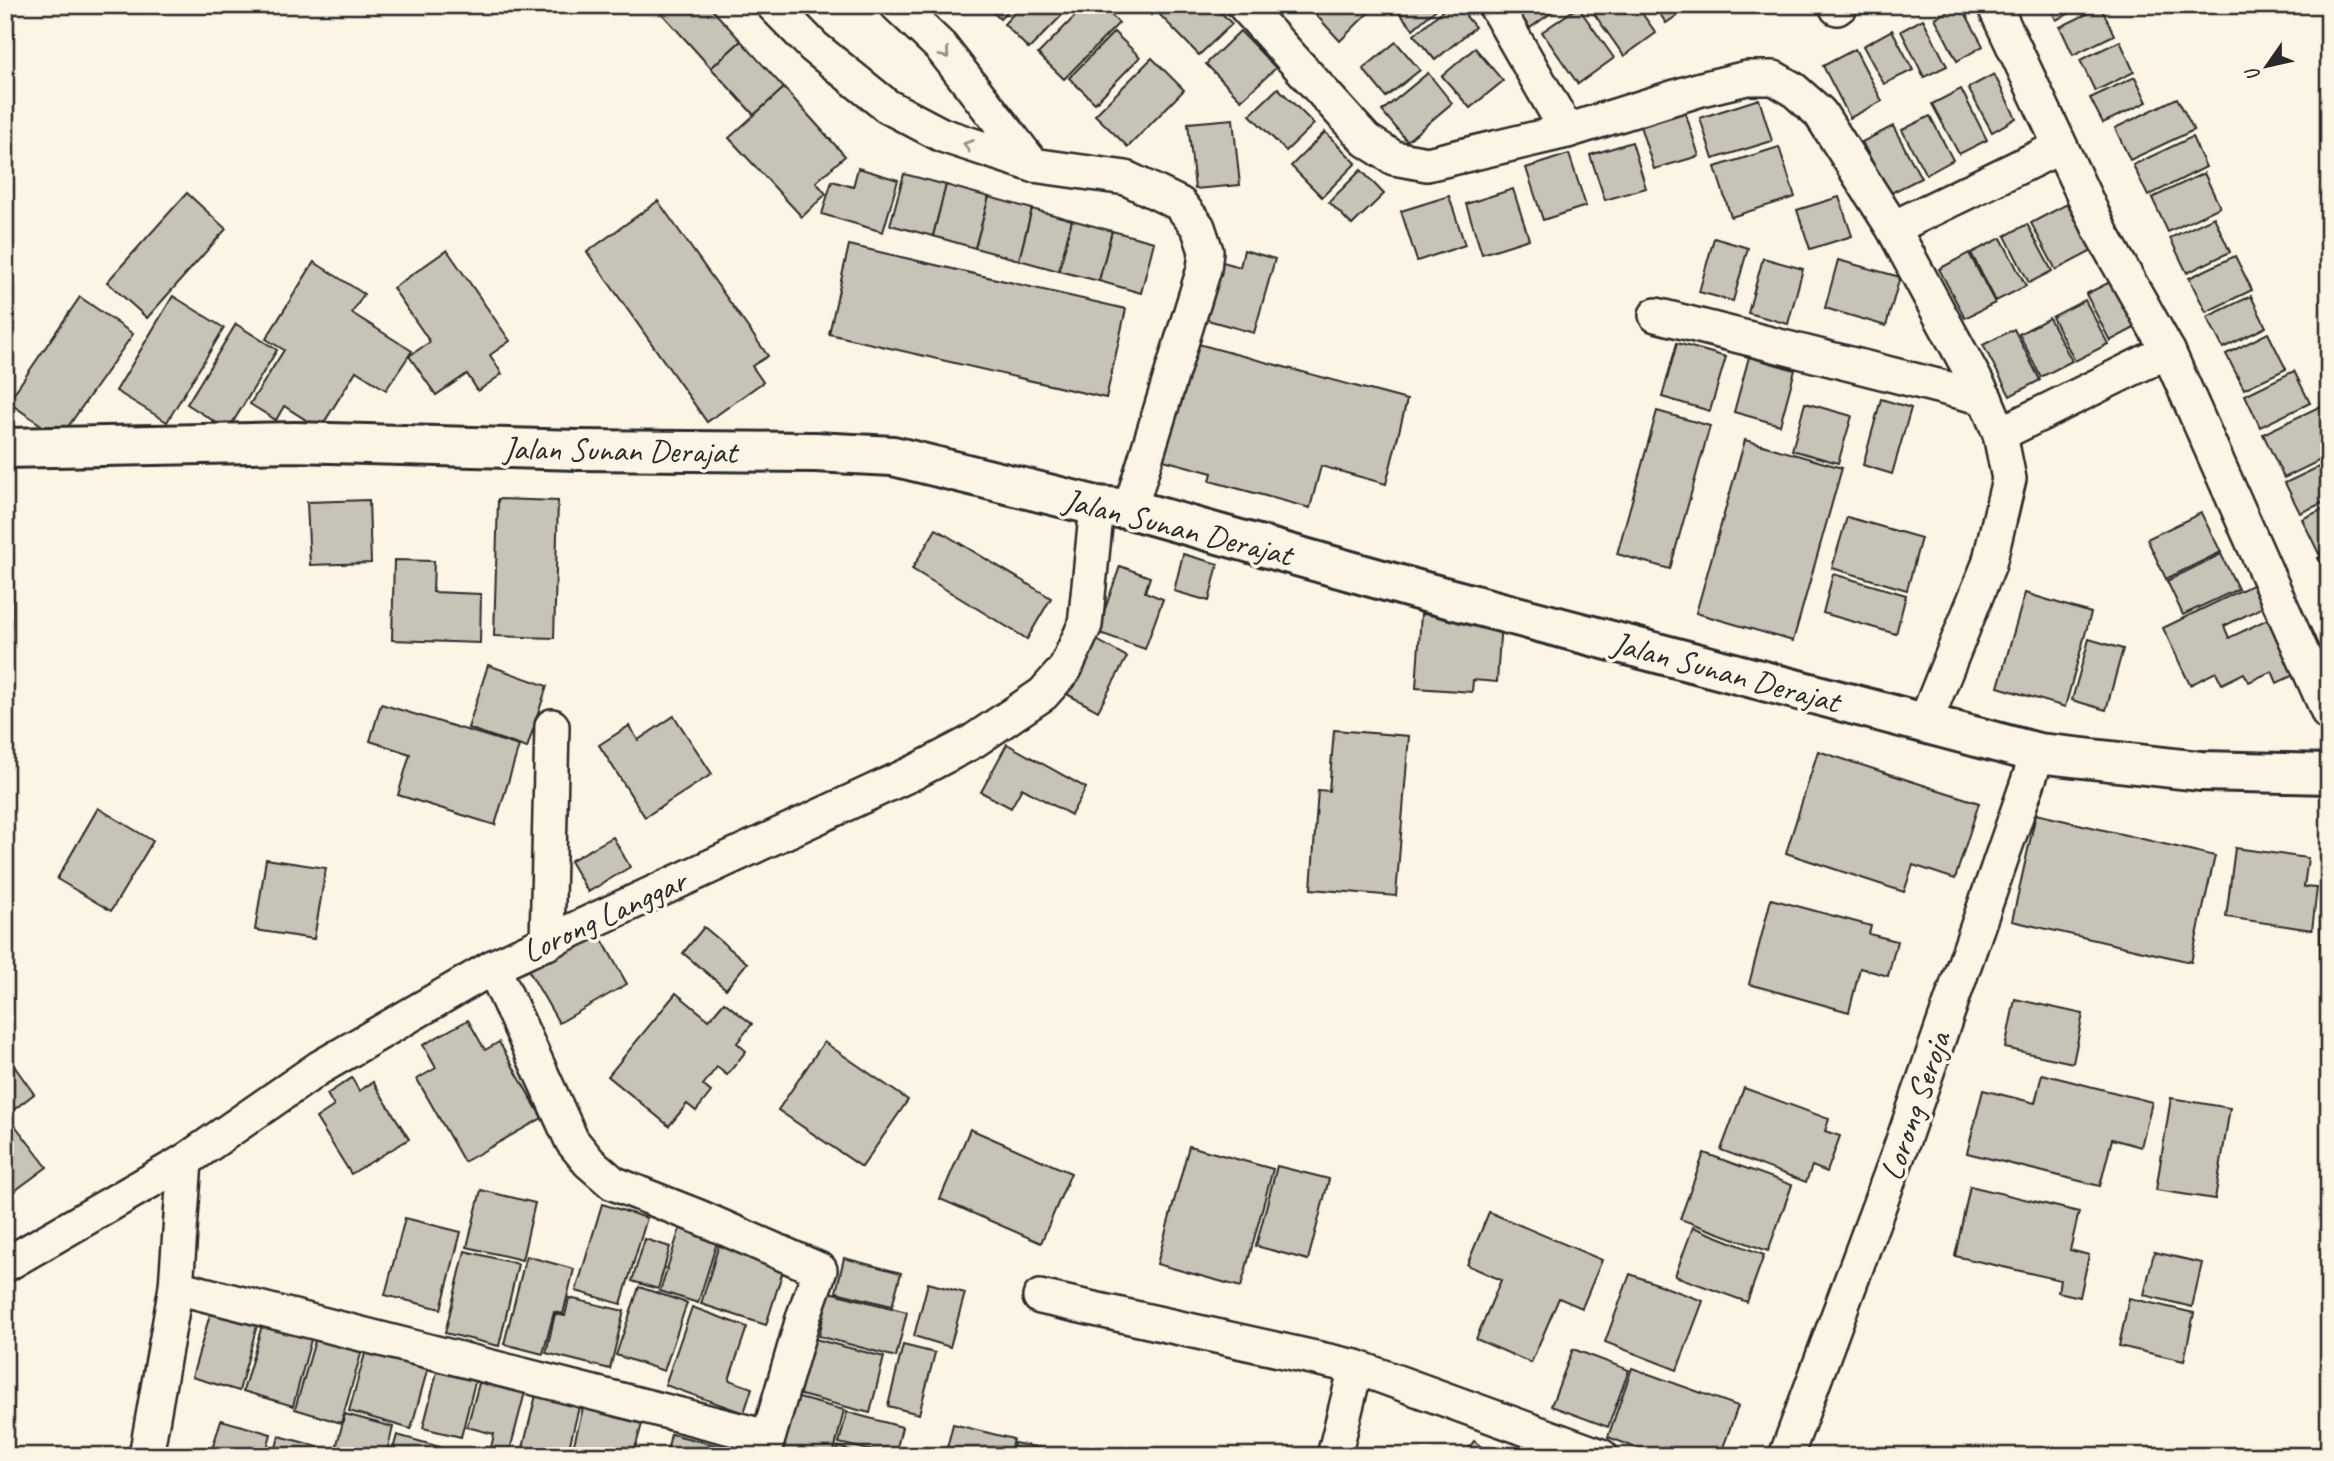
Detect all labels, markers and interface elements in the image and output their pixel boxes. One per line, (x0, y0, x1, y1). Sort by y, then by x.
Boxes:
north arrow (2232, 32, 2302, 102)
one-way arrow (937, 46, 950, 58)
text: U (2239, 61, 2266, 85)
one-way arrow (963, 139, 975, 153)
street label: Jalan Sunan Derajat (501, 427, 740, 473)
street label: Jalan Sunan Derajat (1058, 478, 1299, 576)
street label: Jalan Sunan Derajat (1606, 621, 1847, 723)
street label: Lorong Langgar (515, 858, 695, 972)
street label: Lorong Seroja (1870, 1025, 1961, 1186)

